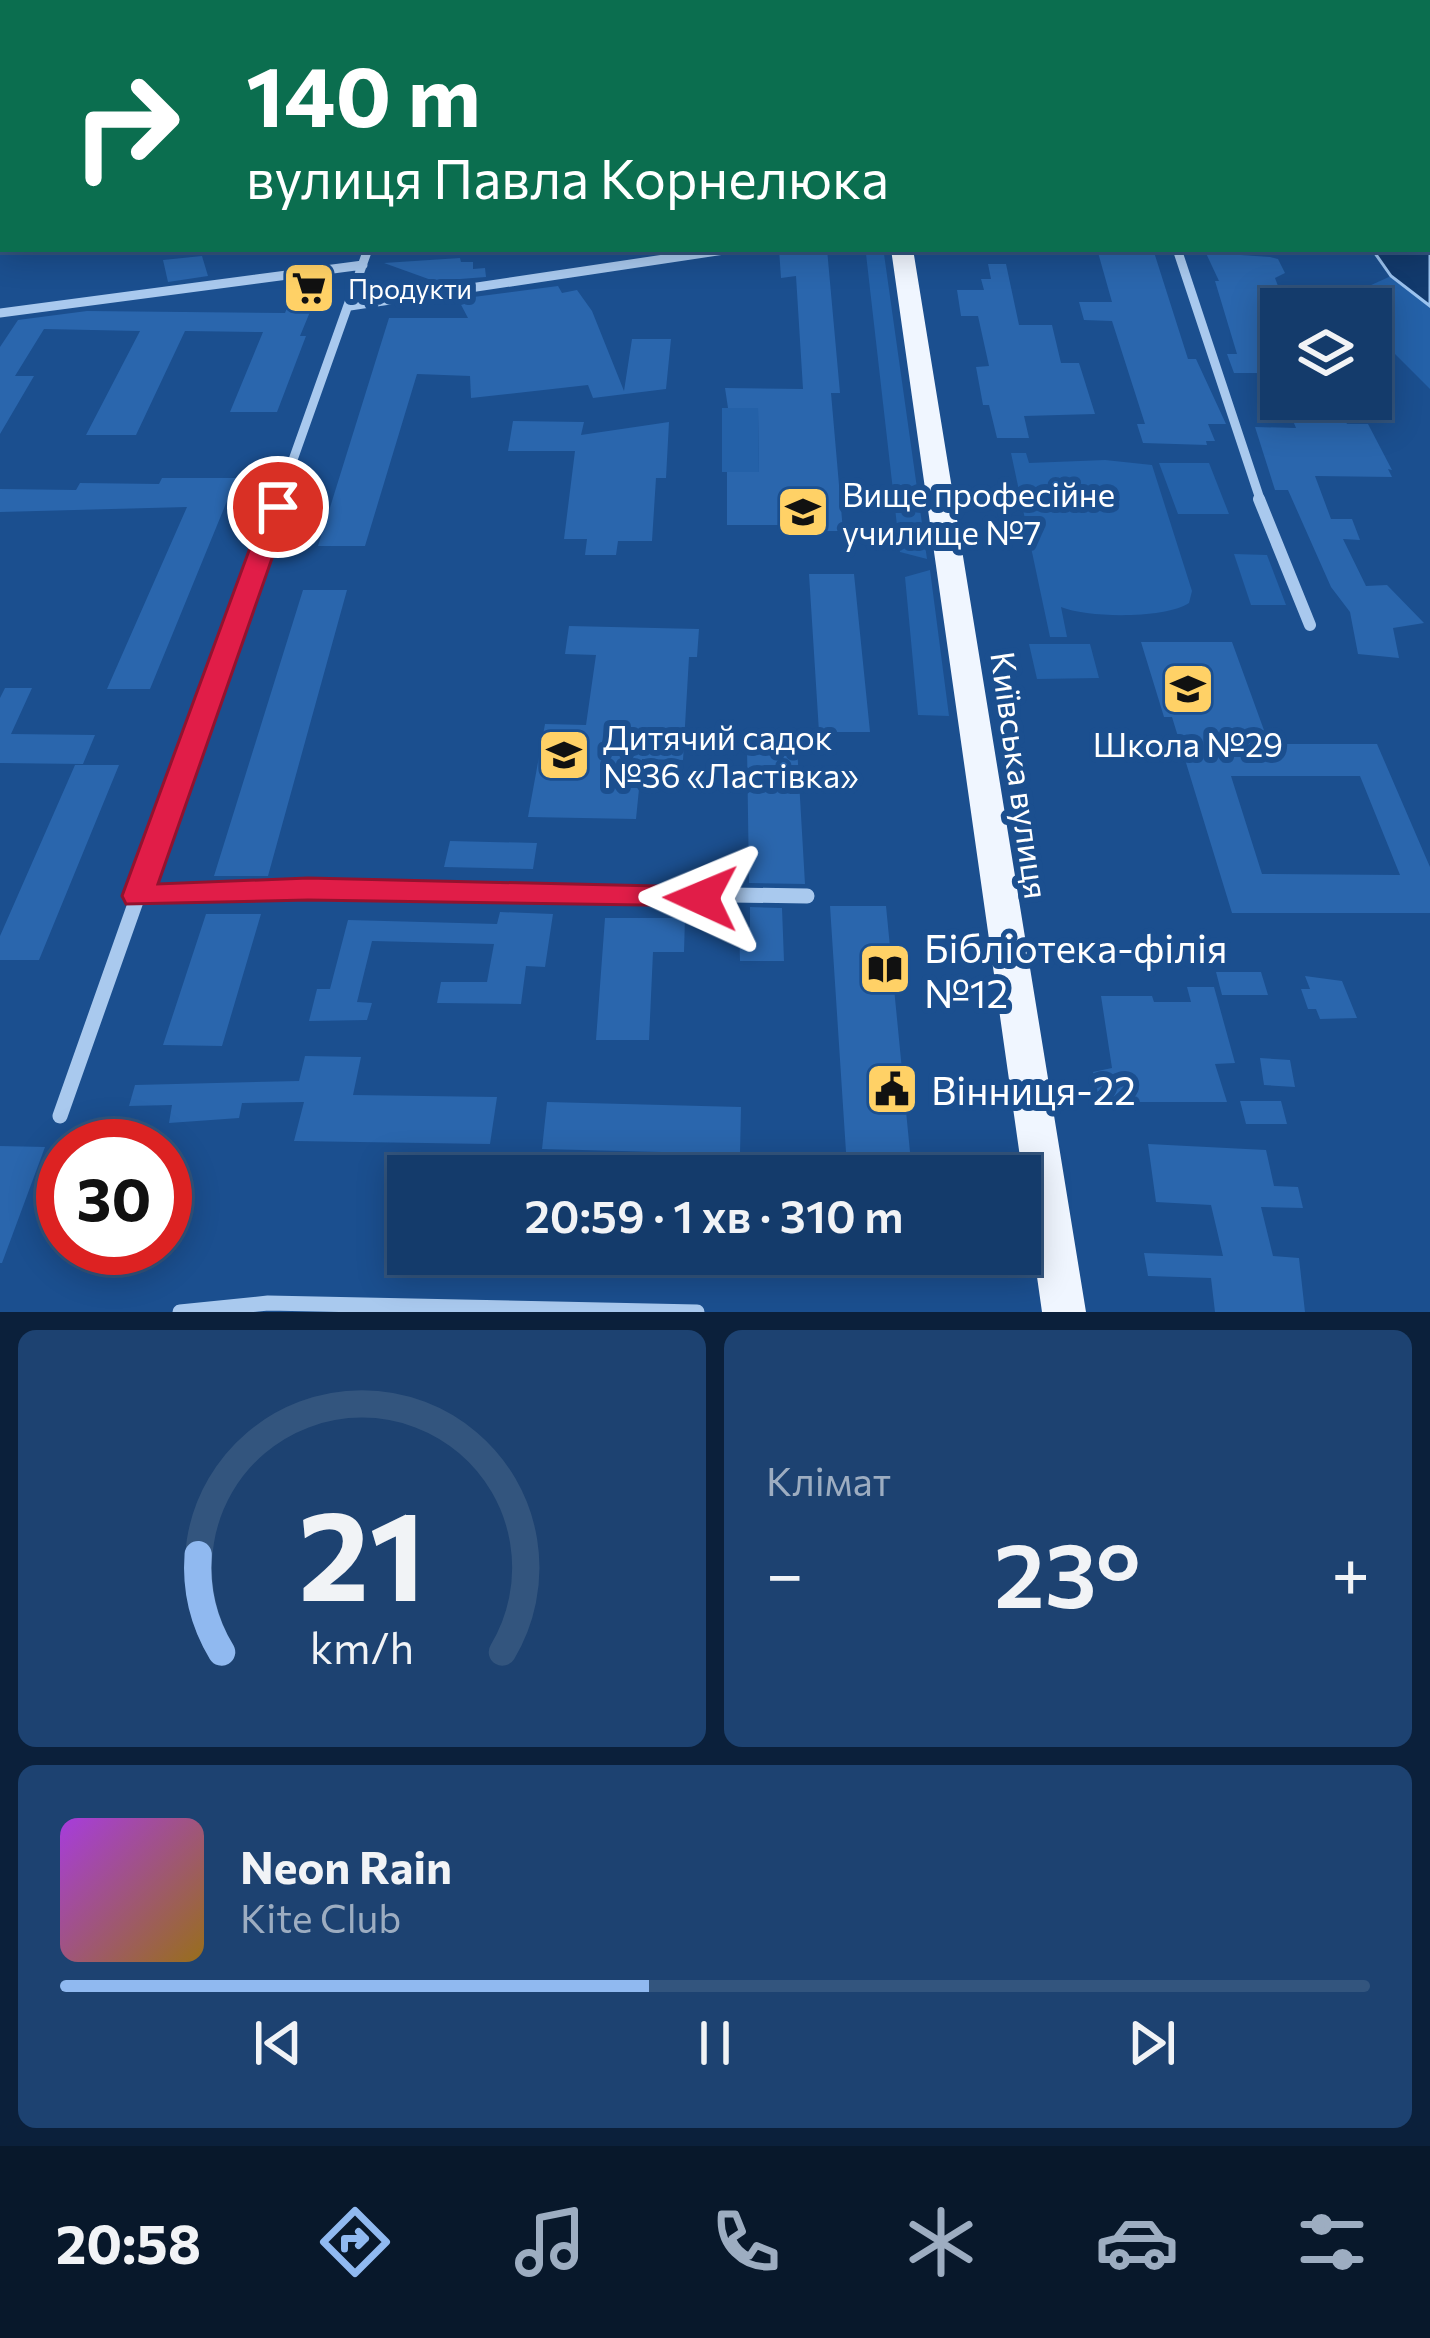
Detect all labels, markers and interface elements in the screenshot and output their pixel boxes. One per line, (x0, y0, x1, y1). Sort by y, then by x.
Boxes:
text: 140 m (246, 42, 481, 144)
icon: right (48, 48, 204, 204)
text: вулиця Павла Корнелюка (246, 144, 889, 210)
supermarket icon: Продукти (281, 260, 337, 316)
place label: Продукти (348, 272, 472, 305)
map controls (1260, 288, 1392, 420)
button: layers (1260, 288, 1392, 420)
pin (227, 456, 329, 558)
place label: Вище професійне училище №7 (842, 473, 1115, 552)
icon: arrive (245, 474, 311, 540)
school or university icon: Вище професійне училище №7 (775, 484, 831, 540)
street label: Київська вулиця (983, 649, 1059, 901)
school or university icon: Школа №29 (1160, 661, 1216, 717)
place label: Дитячий садок №36 «Ластівка» (603, 716, 859, 795)
place label: Школа №29 (1093, 723, 1283, 764)
school or university icon: Дитячий садок №36 «Ластівка» (536, 727, 592, 783)
position arrow (638, 835, 764, 961)
place label: Бібліотека-філія №12 (924, 923, 1227, 1016)
library icon: Бібліотека-філія №12 (857, 941, 913, 997)
public building icon: Вінниця-22 (864, 1061, 920, 1117)
place label: Вінниця-22 (931, 1065, 1136, 1113)
speed limit sign: 30 (36, 1119, 192, 1275)
text: 20:59 · 1 хв · 310 m (525, 1187, 903, 1242)
text: Клімат (766, 1456, 891, 1504)
text: 21 (298, 1474, 426, 1627)
text: 23° (994, 1516, 1141, 1627)
text: − (766, 1531, 804, 1612)
text: + (1331, 1531, 1370, 1612)
text: km/h (310, 1619, 414, 1672)
text: Neon Rain (240, 1838, 452, 1893)
text: Kite Club (240, 1893, 401, 1941)
icon: previous (245, 2010, 311, 2076)
icon: pause (682, 2010, 748, 2076)
icon: next (1119, 2010, 1185, 2076)
icon: directions (313, 2200, 397, 2284)
icon: music (508, 2200, 592, 2284)
icon: phone (704, 2200, 788, 2284)
icon: climate (899, 2200, 983, 2284)
icon: car (1095, 2200, 1179, 2284)
icon: filters (1290, 2200, 1374, 2284)
text: 20:58 (56, 2209, 201, 2275)

